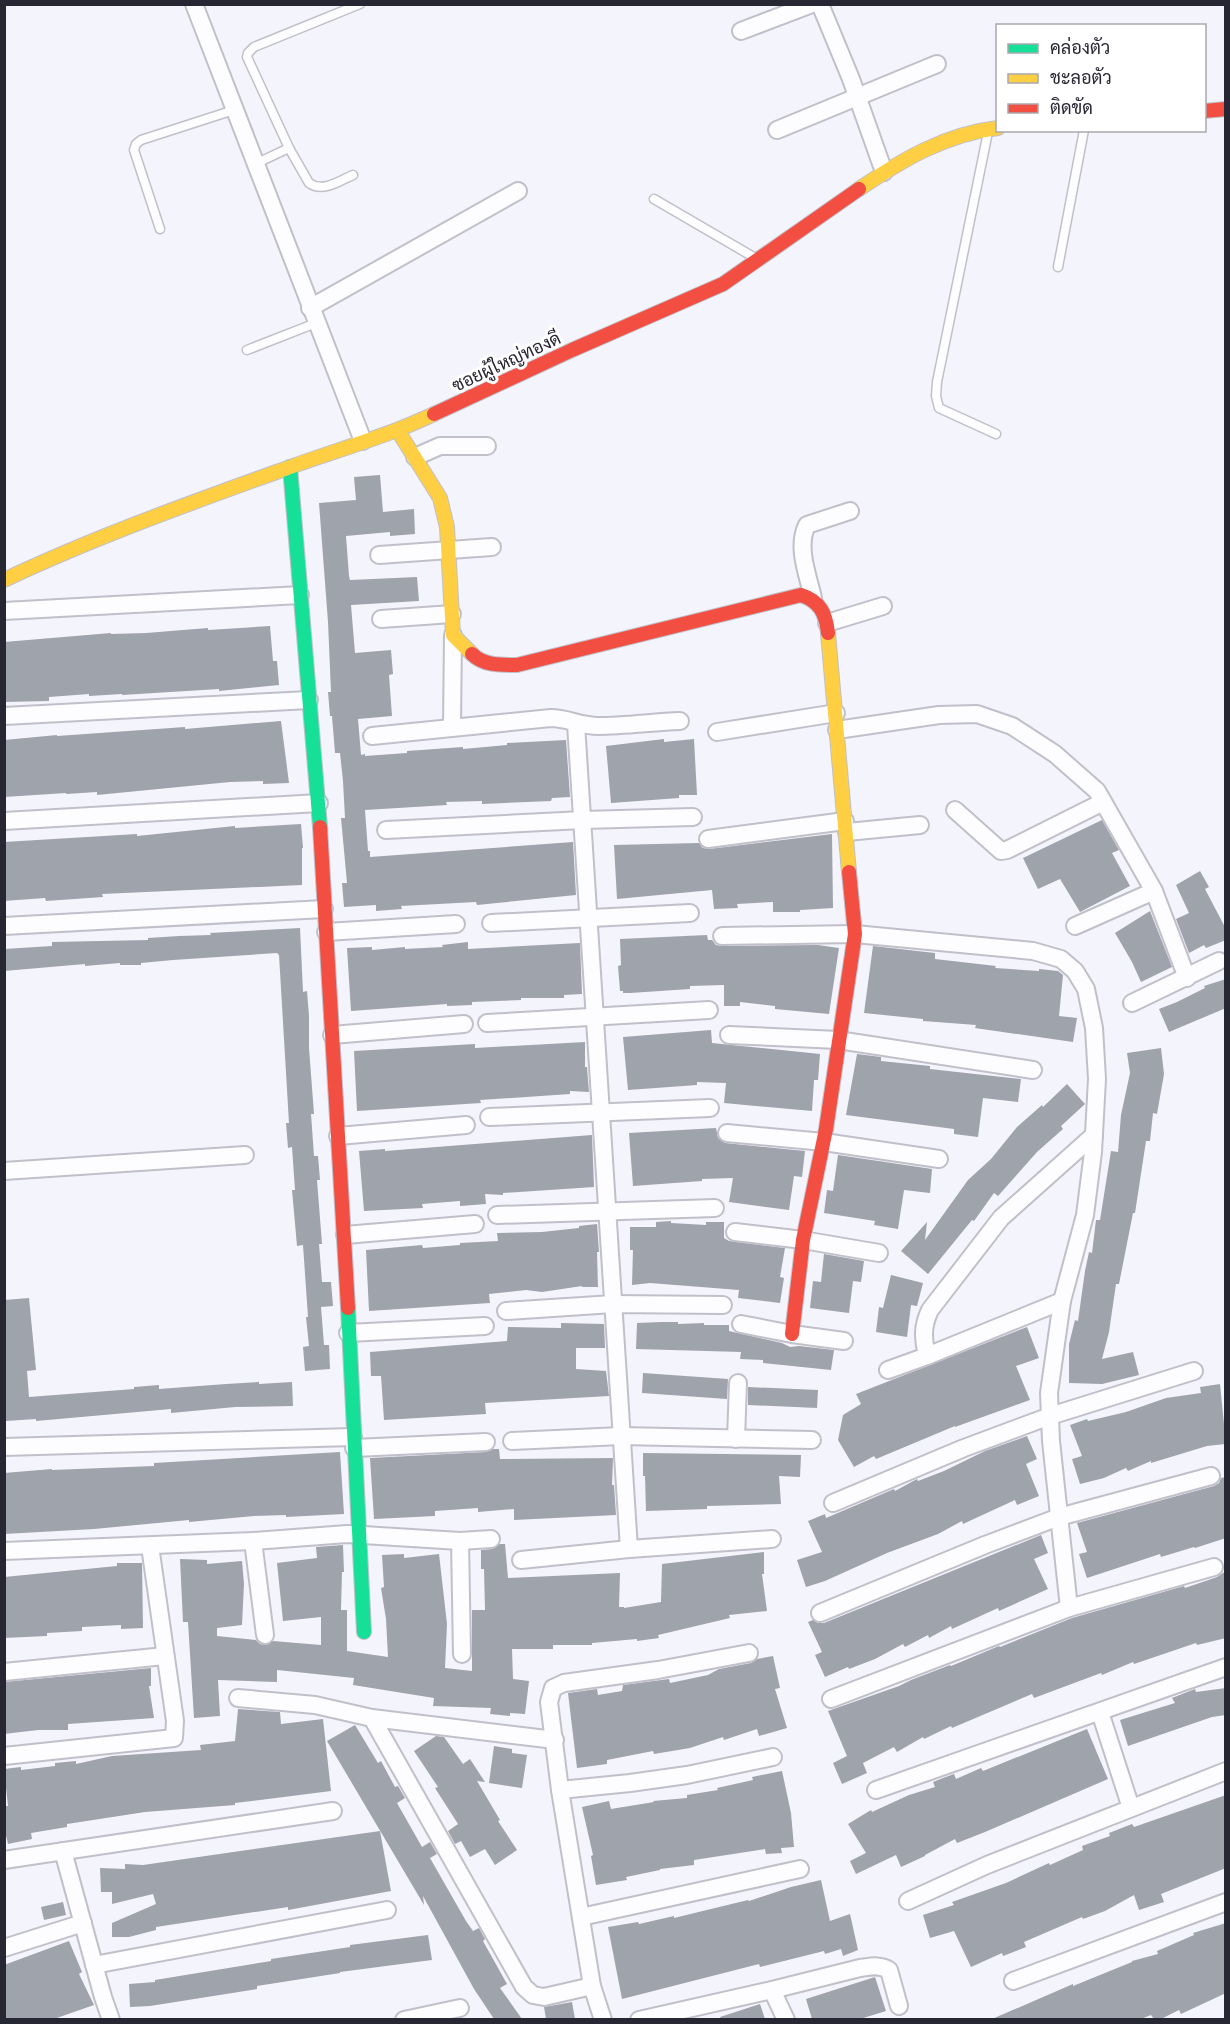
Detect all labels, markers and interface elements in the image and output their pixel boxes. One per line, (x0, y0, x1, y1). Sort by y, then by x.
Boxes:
legend (996, 24, 1206, 132)
text: คล่องตัว (1050, 35, 1110, 59)
text: ชะลอตัว (1050, 65, 1112, 89)
text: ติดขัด (1050, 95, 1093, 119)
street label: ซอยผู้ใหญ่ทองดี (448, 325, 565, 399)

